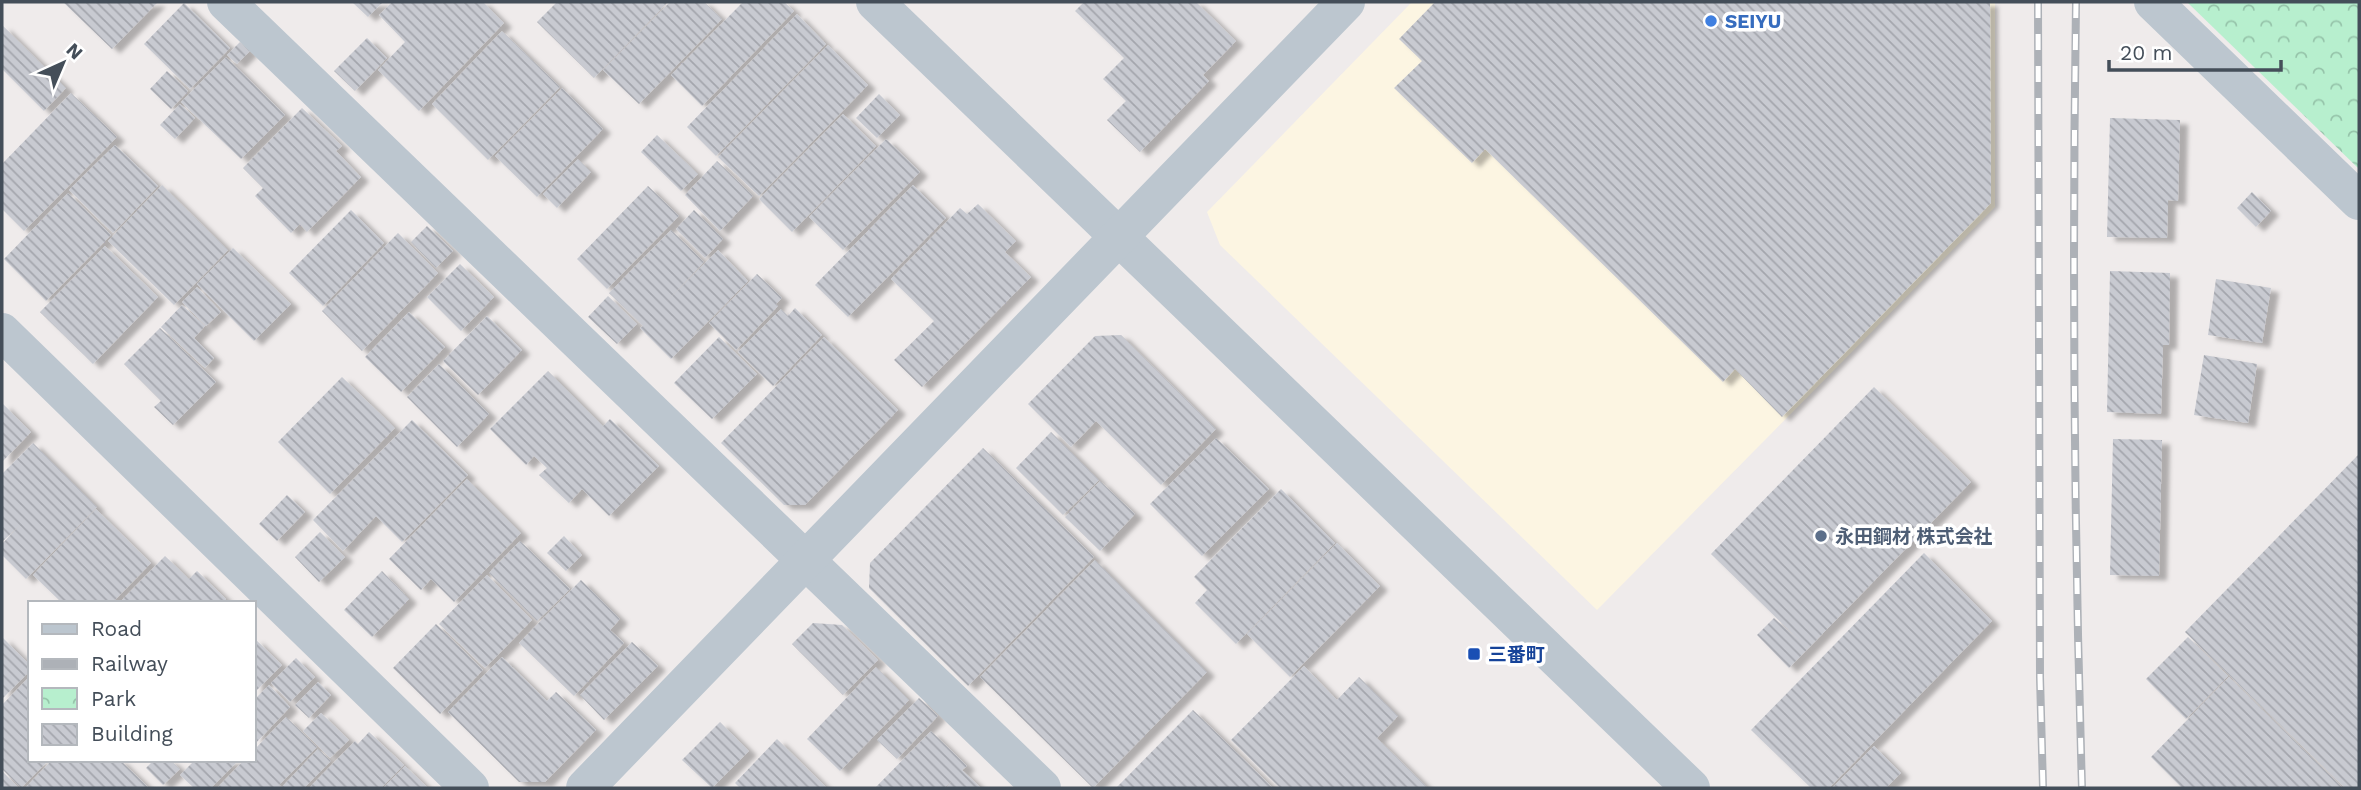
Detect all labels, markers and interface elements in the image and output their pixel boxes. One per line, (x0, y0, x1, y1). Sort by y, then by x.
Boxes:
place label: SEIYU (1725, 10, 1781, 33)
marker: SEIYU (1703, 13, 1719, 29)
north arrow (28, 28, 98, 98)
scale bar (2109, 28, 2280, 72)
text: N (61, 38, 88, 64)
text: 20 m (2120, 40, 2172, 65)
place label: 永田鋼材 株式会社 (1835, 525, 1992, 548)
marker: 永田鋼材 株式会社 (1813, 528, 1829, 544)
legend (28, 601, 256, 762)
text: Road (91, 616, 142, 641)
place label: 三番町 (1488, 643, 1545, 666)
marker: 三番町 (1466, 646, 1482, 662)
text: Railway (91, 651, 168, 676)
text: Park (91, 686, 136, 711)
text: Building (91, 721, 173, 746)

